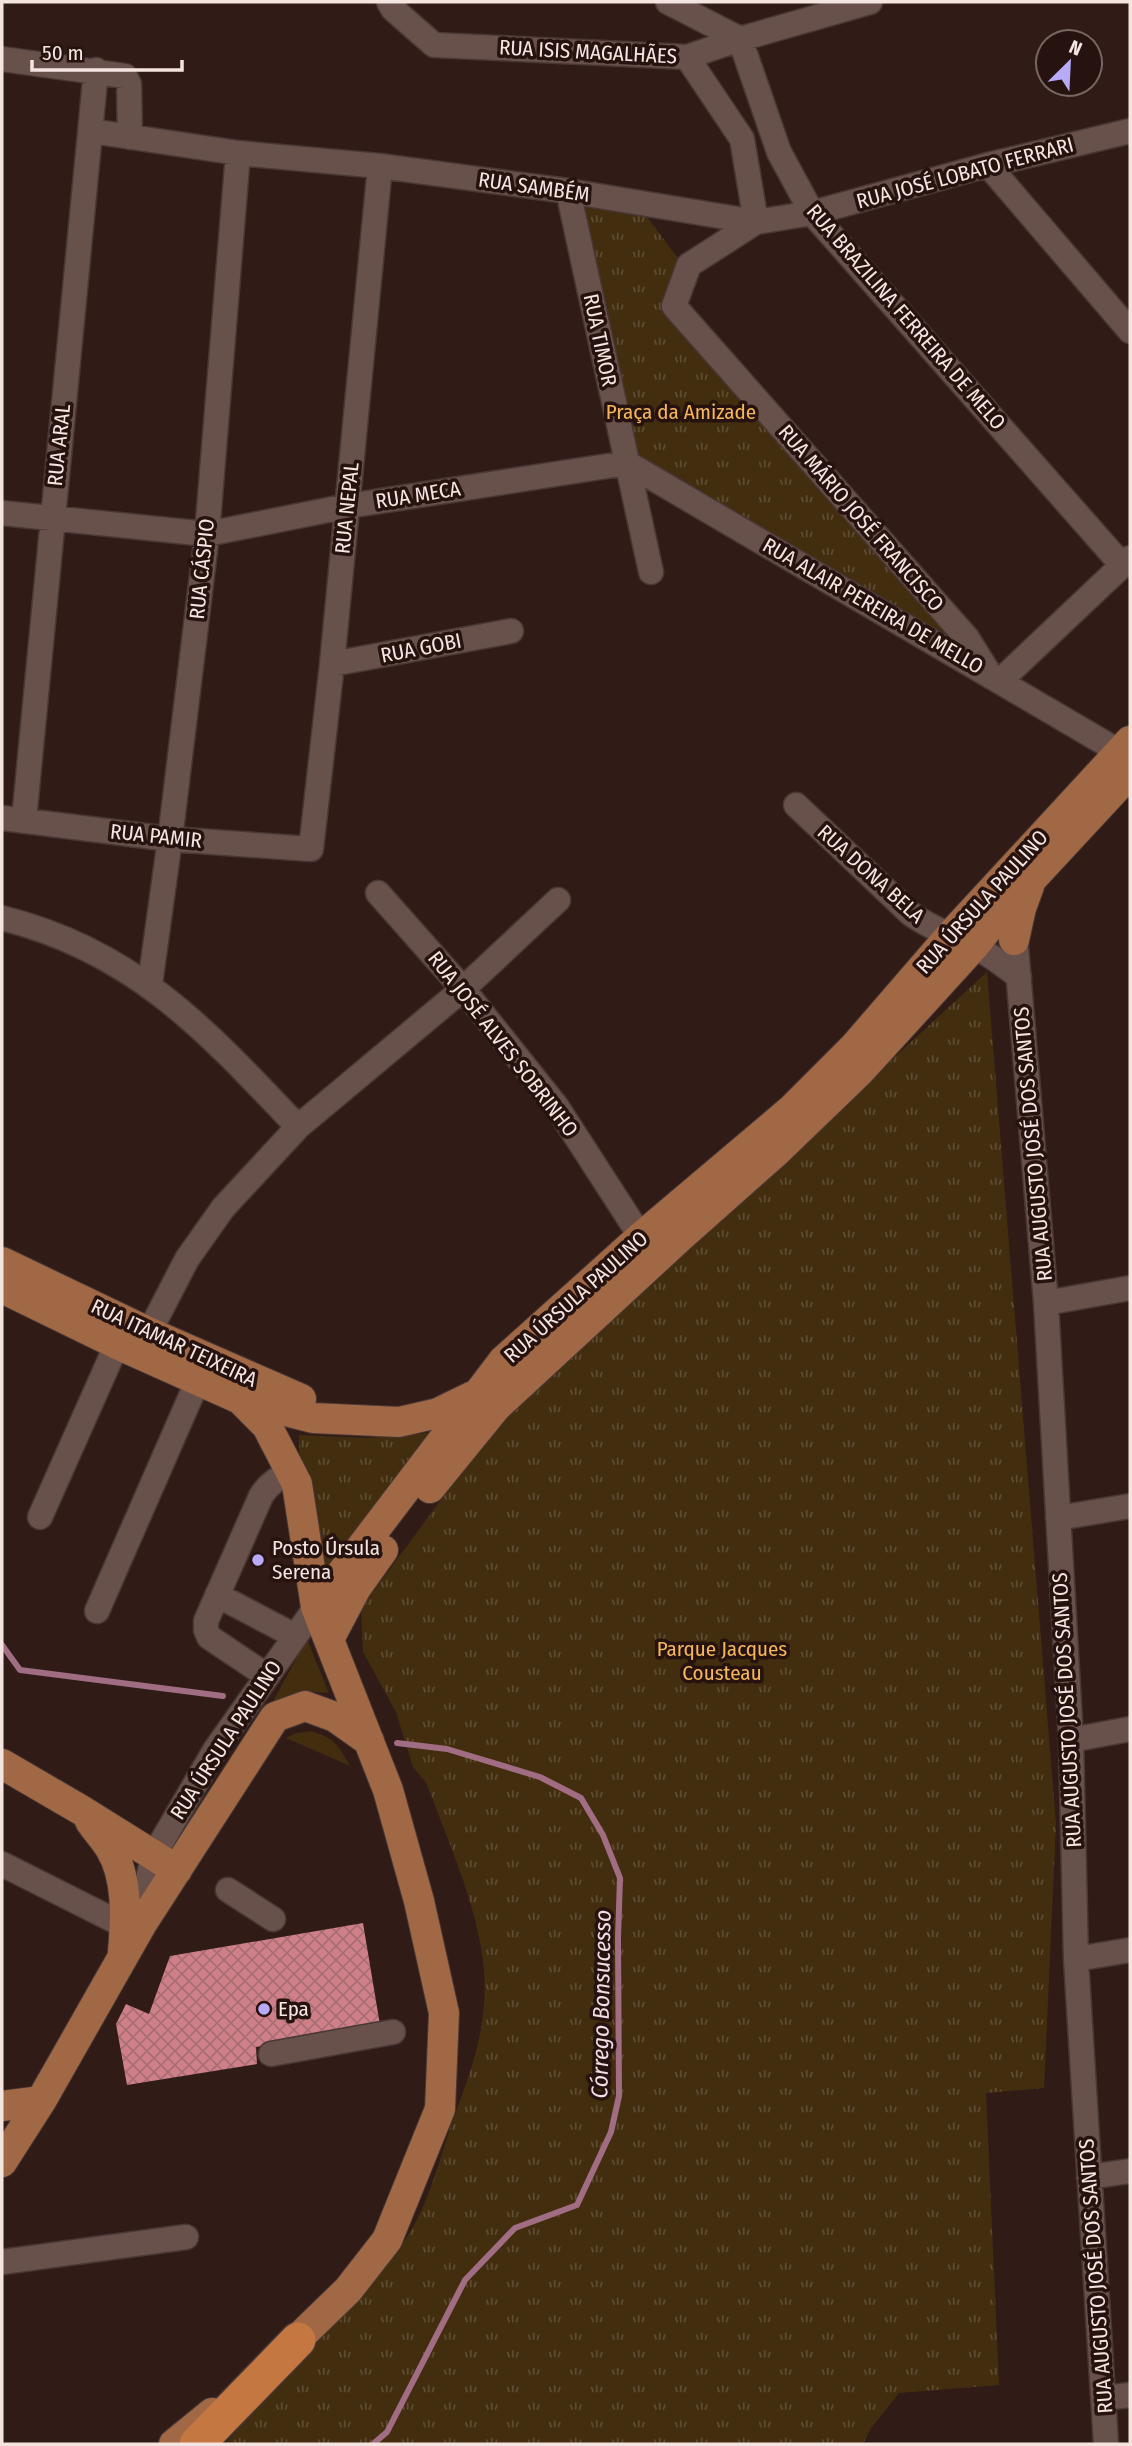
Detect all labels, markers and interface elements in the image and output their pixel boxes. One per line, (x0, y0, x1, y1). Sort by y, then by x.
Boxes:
scale bar (32, 28, 182, 72)
north arrow (1034, 28, 1104, 98)
street label: RUA ISIS MAGALHÃES (498, 34, 678, 70)
text: N (1066, 35, 1086, 61)
text: 50 m (42, 40, 84, 66)
street label: RUA JOSÉ LOBATO FERRARI (854, 132, 1076, 214)
street label: RUA SAMBÉM (477, 166, 591, 208)
street label: RUA BRAZILINA FERREIRA DE MELO (801, 199, 1011, 435)
street label: RUA TIMOR (578, 291, 623, 389)
park label: Praça da Amizade (606, 399, 756, 425)
street label: RUA ARAL (42, 402, 76, 487)
street label: RUA MÁRIO JOSÉ FRANCISCO (773, 419, 949, 617)
street label: RUA NEPAL (329, 460, 365, 555)
street label: RUA MECA (374, 475, 462, 515)
street label: RUA CÁSPIO (184, 517, 220, 621)
street label: RUA ALAIR PEREIRA DE MELLO (758, 532, 988, 680)
street label: RUA GOBI (378, 627, 464, 669)
street label: RUA PAMIR (109, 818, 204, 854)
street label: RUA DONA BELA (812, 819, 930, 929)
street label: RUA ÚRSULA PAULINO (911, 825, 1053, 979)
street label: RUA JOSÉ ALVES SOBRINHO (422, 946, 584, 1142)
street label: RUA AUGUSTO JOSÉ DOS SANTOS (1008, 1006, 1058, 1282)
street label: RUA ÚRSULA PAULINO (499, 1226, 653, 1368)
street label: RUA ITAMAR TEIXEIRA (87, 1293, 261, 1393)
place label: Posto Úrsula Serena (272, 1535, 380, 1585)
marker: Posto Úrsula Serena (250, 1552, 266, 1568)
street label: RUA AUGUSTO JOSÉ DOS SANTOS (1047, 1572, 1087, 1848)
park label: Parque Jacques Cousteau (657, 1636, 787, 1686)
street label: RUA ÚRSULA PAULINO (165, 1655, 287, 1825)
water label: Córrego Bonsucesso (585, 1909, 617, 2099)
place label: Epa (278, 1996, 309, 2022)
marker: Epa (256, 2001, 272, 2017)
street label: RUA AUGUSTO JOSÉ DOS SANTOS (1073, 2138, 1119, 2414)

